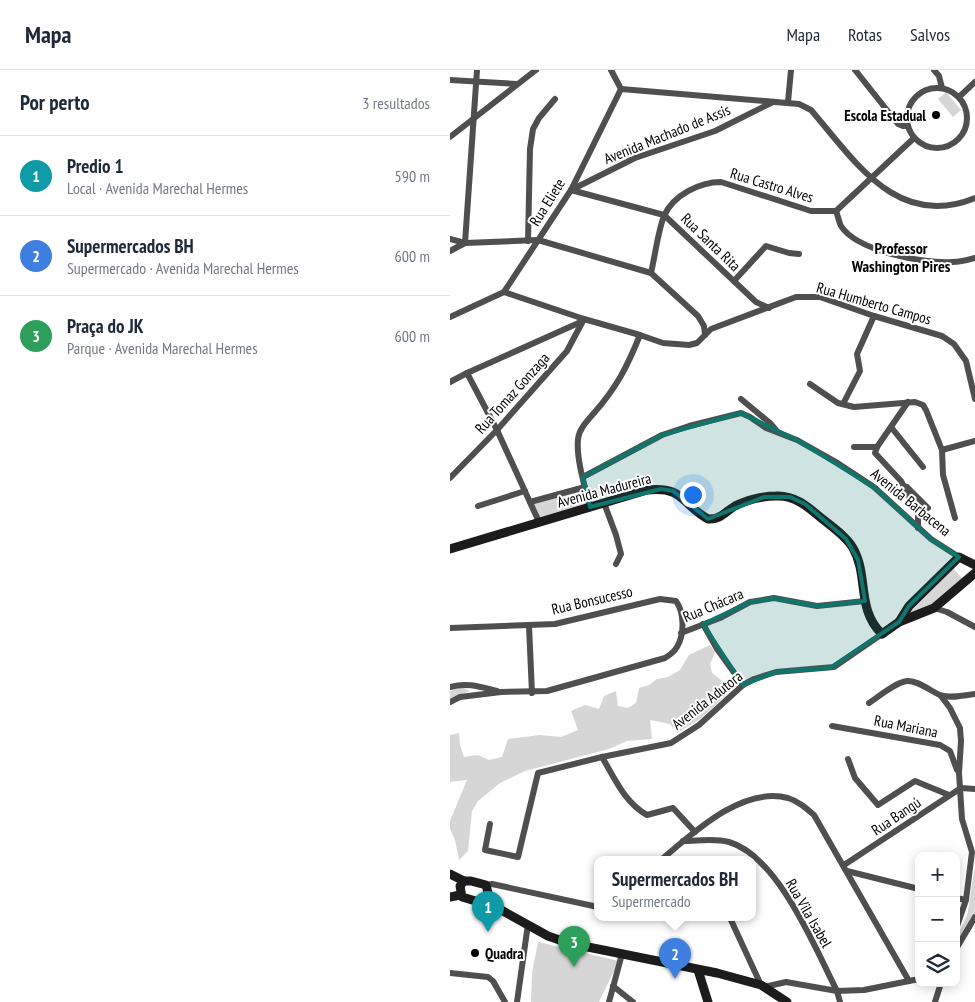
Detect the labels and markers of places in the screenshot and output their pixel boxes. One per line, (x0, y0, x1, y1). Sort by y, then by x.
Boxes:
place label: Escola Estadual (844, 106, 926, 125)
marker: Escola Estadual (930, 109, 942, 121)
pin: 1 (472, 891, 504, 932)
pin: 3 (558, 926, 590, 967)
pin: 2 (659, 938, 691, 979)
place label: Quadra (485, 944, 523, 963)
marker: Quadra (469, 947, 481, 959)

